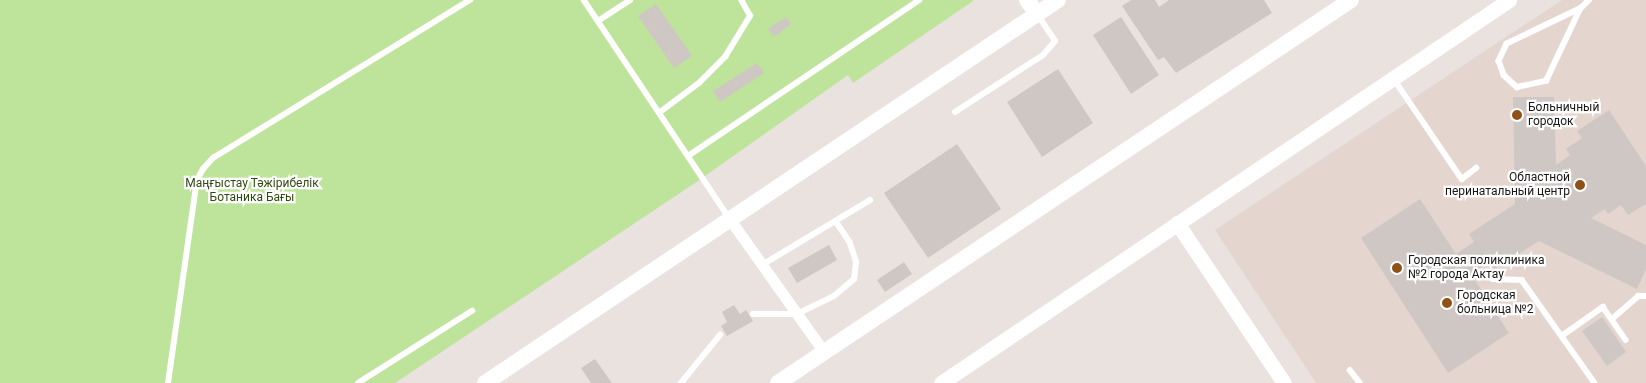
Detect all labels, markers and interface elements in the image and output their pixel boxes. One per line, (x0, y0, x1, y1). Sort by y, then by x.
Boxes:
place label: Больничный городок (1528, 101, 1599, 129)
marker: Больничный городок (1510, 108, 1524, 122)
place label: Областной перинатальный центр (1445, 171, 1570, 199)
park label: Маңғыстау Тәжірибелік Ботаника Бағы (185, 177, 319, 205)
marker: Областной перинатальный центр (1574, 179, 1586, 191)
place label: Городская поликлиника №2 города Актау (1408, 254, 1544, 282)
marker: Городская поликлиника №2 города Актау (1390, 261, 1404, 275)
place label: Городская больница №2 (1457, 289, 1533, 317)
marker: Городская больница №2 (1441, 297, 1453, 309)

